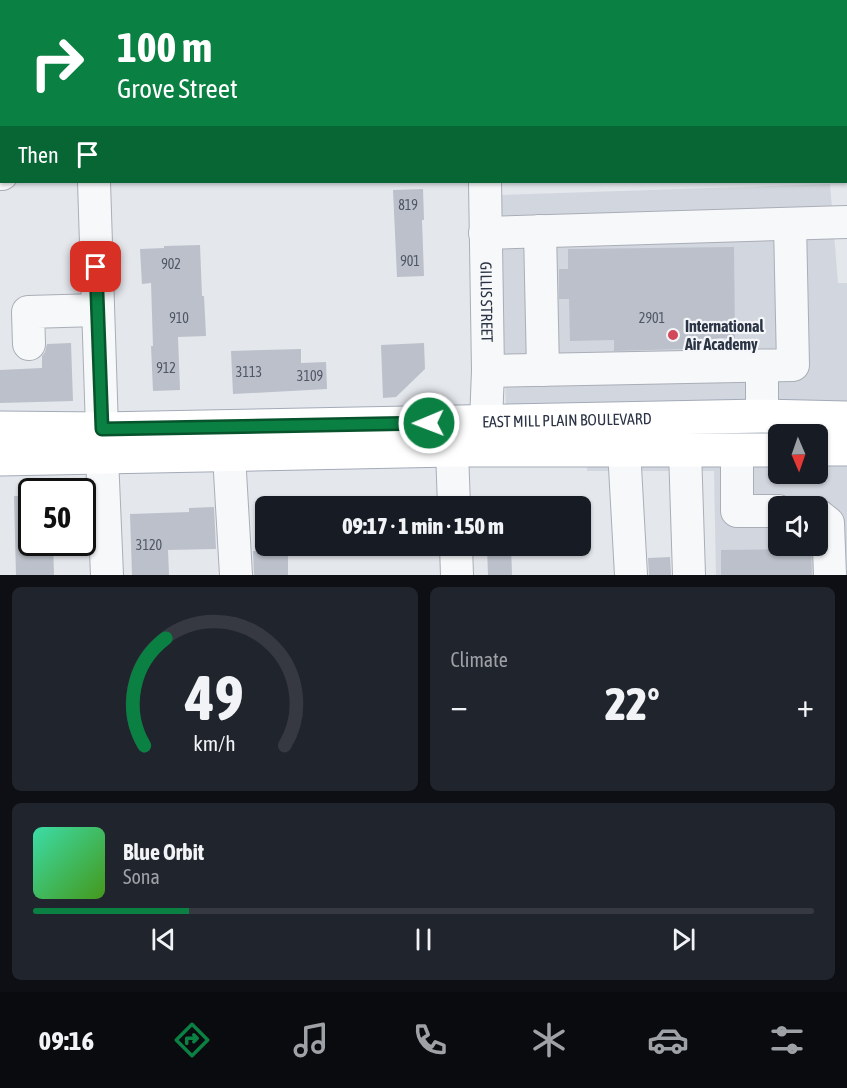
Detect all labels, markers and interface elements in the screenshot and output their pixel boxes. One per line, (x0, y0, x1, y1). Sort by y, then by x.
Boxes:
text: 100 m (117, 23, 212, 71)
icon: right (18, 24, 96, 102)
text: Grove Street (117, 73, 238, 104)
icon: arrive (71, 138, 104, 171)
text: Then (18, 142, 59, 168)
house number: 819 (398, 197, 418, 213)
pin (70, 241, 121, 292)
icon: arrive (79, 250, 112, 283)
house number: 901 (400, 253, 420, 269)
house number: 902 (161, 256, 181, 272)
street label: GILLIS STREET (477, 262, 497, 342)
house number: 910 (169, 310, 189, 326)
house number: 2901 (639, 310, 665, 326)
place label: International Air Academy (684, 317, 764, 353)
marker: International Air Academy (666, 328, 680, 342)
house number: 912 (156, 360, 176, 376)
house number: 3113 (236, 364, 262, 380)
house number: 3109 (297, 368, 323, 384)
position arrow (397, 391, 461, 455)
street label: EAST MILL PLAIN BOULEVARD (482, 409, 652, 431)
north arrow (768, 424, 828, 484)
map controls (768, 424, 828, 556)
speed limit sign: 50 (18, 478, 96, 556)
button: sound (768, 496, 828, 556)
text: 09:17 · 1 min · 150 m (342, 513, 504, 539)
house number: 3120 (136, 537, 163, 553)
text: Climate (451, 648, 508, 671)
text: 49 (184, 662, 244, 733)
text: 22° (605, 678, 660, 730)
text: − (451, 686, 468, 724)
text: + (797, 686, 814, 724)
text: km/h (193, 731, 236, 756)
text: Blue Orbit (123, 839, 204, 865)
text: Sona (123, 865, 160, 888)
icon: previous (147, 923, 180, 956)
icon: pause (407, 923, 440, 956)
icon: next (667, 923, 700, 956)
icon: directions (171, 1019, 213, 1061)
icon: music (290, 1019, 332, 1061)
icon: phone (409, 1019, 451, 1061)
icon: climate (528, 1019, 570, 1061)
icon: car (647, 1019, 689, 1061)
icon: filters (766, 1019, 808, 1061)
text: 09:16 (39, 1025, 94, 1056)

